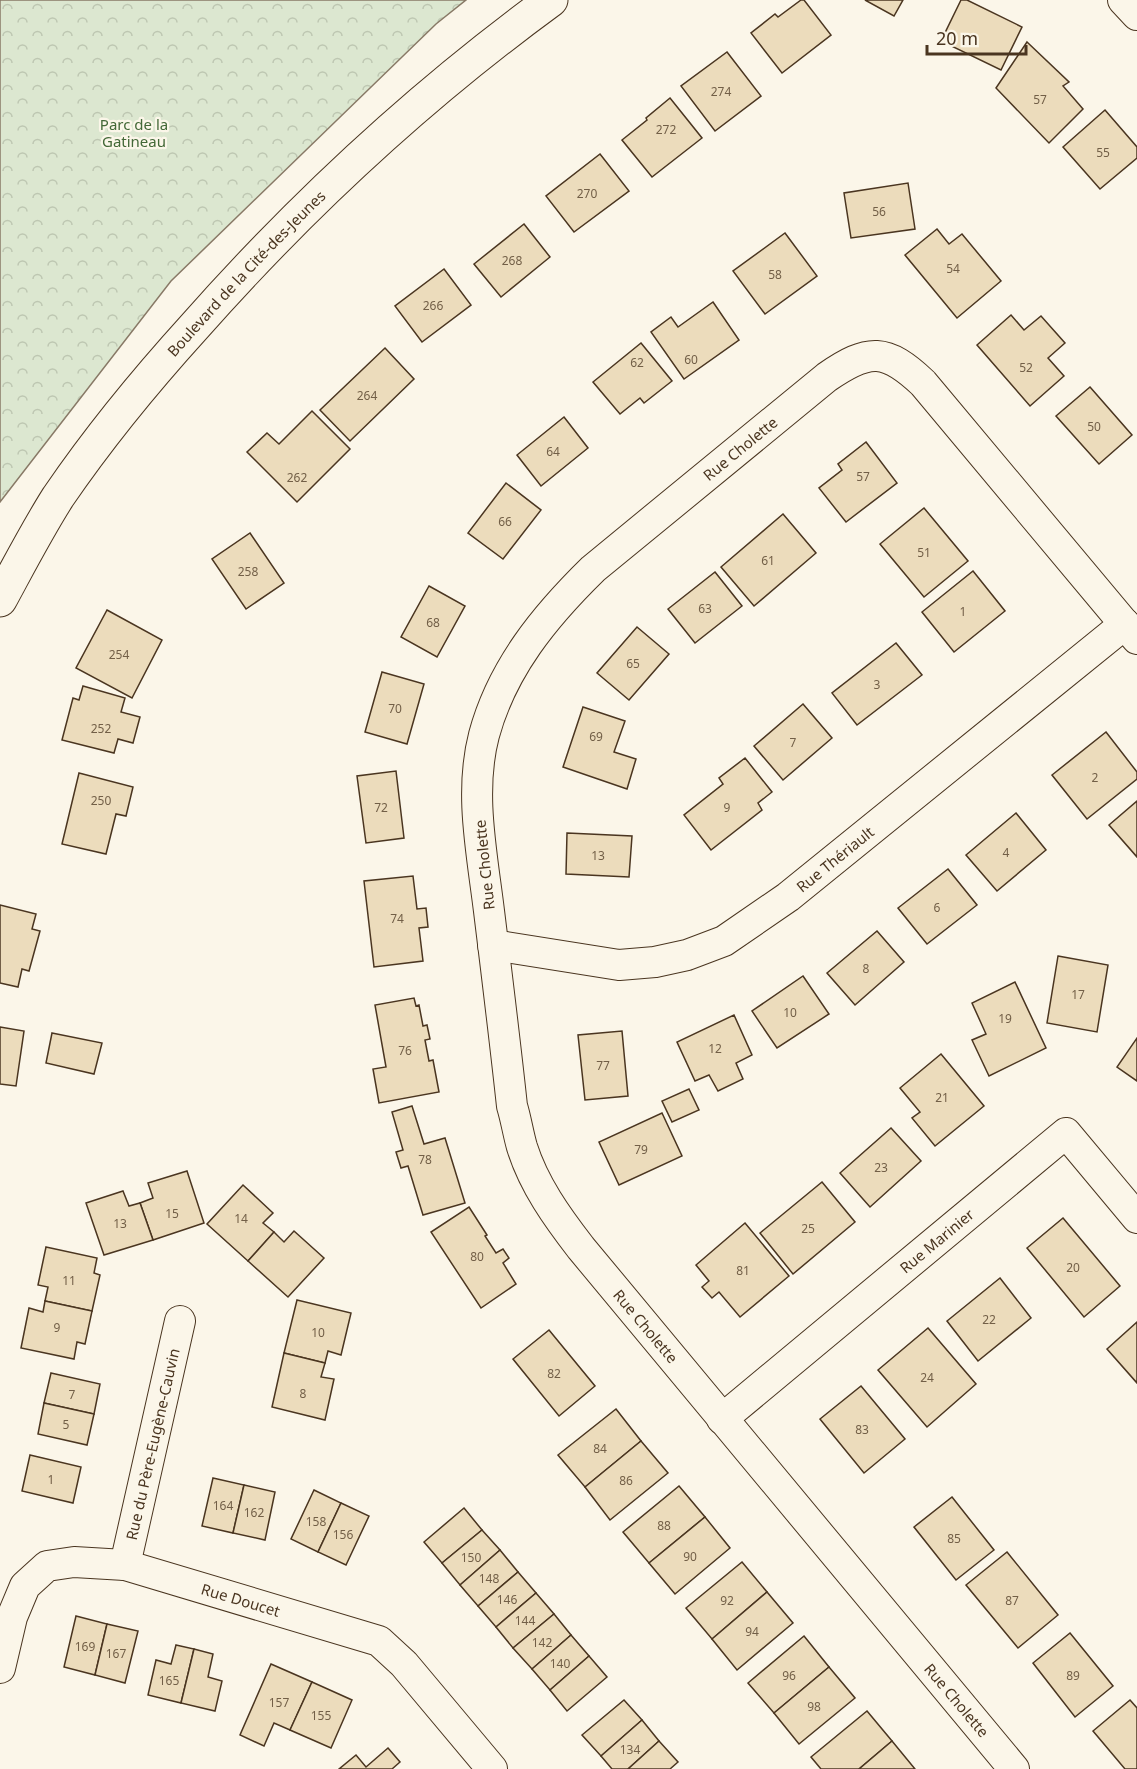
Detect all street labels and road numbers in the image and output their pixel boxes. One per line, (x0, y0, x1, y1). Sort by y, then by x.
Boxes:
street label: Boulevard de la Cité-des-Jeunes (163, 186, 329, 360)
street label: Rue Cholette (699, 412, 781, 485)
street label: Rue Cholette (469, 819, 499, 911)
street label: Rue Thériault (792, 821, 878, 896)
street label: Rue Marinier (895, 1204, 978, 1277)
street label: Rue Cholette (609, 1285, 683, 1367)
street label: Rue du Père-Eugène-Cauvin (121, 1346, 184, 1542)
street label: Rue Doucet (199, 1578, 283, 1621)
street label: Rue Cholette (920, 1659, 994, 1741)

